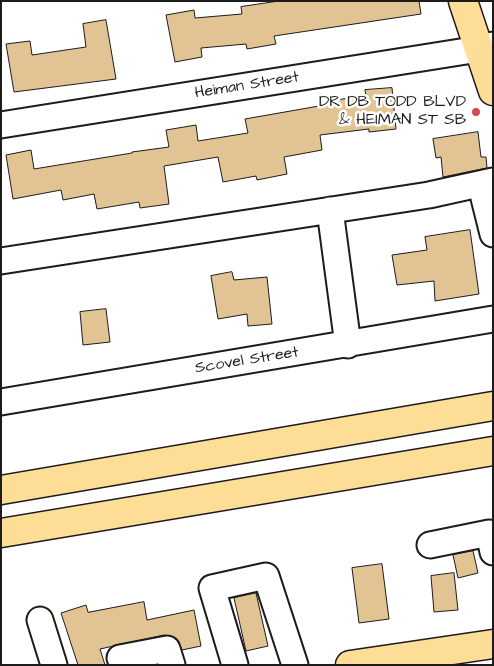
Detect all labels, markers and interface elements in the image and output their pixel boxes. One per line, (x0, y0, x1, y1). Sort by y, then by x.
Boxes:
street label: Heiman Street (194, 68, 300, 104)
place label: DR DB TODD BLVD & HEIMAN ST SB (319, 93, 466, 131)
marker: DR DB TODD BLVD & HEIMAN ST SB (470, 106, 482, 118)
street label: Scovel Street (194, 343, 300, 379)

